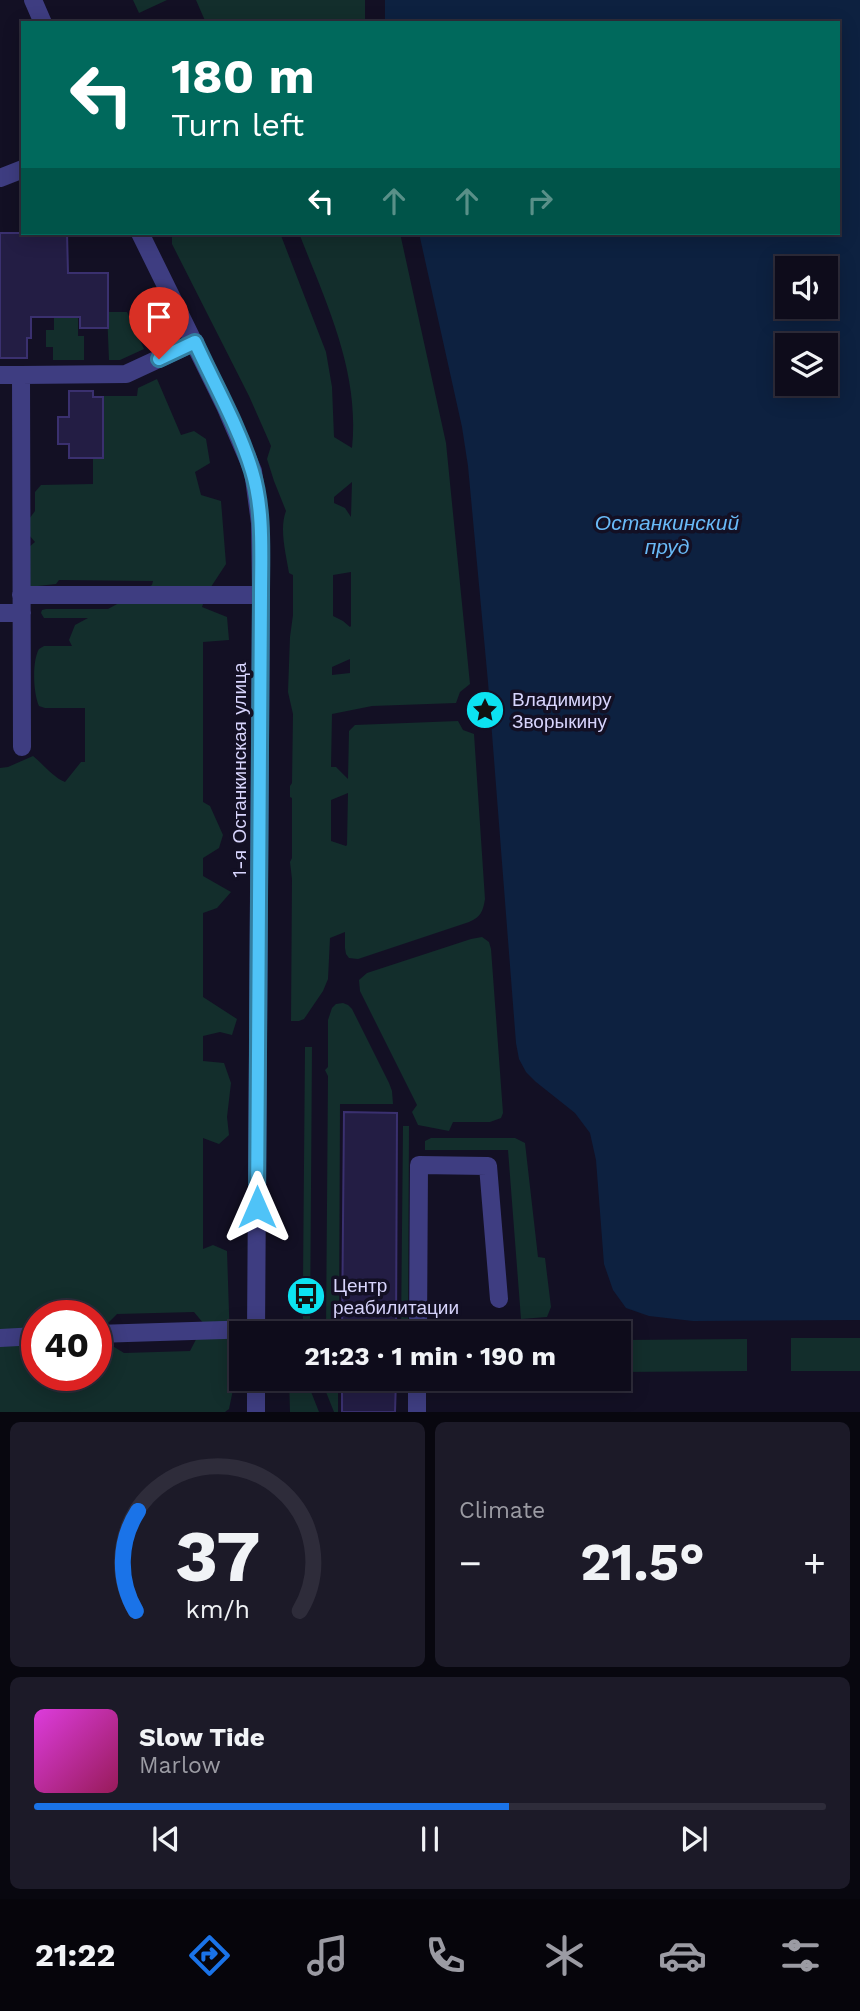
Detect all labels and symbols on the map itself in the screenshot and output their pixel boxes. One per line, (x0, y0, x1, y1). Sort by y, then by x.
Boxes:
pin (129, 287, 189, 359)
water label: Останкинский пруд (595, 510, 739, 559)
street label: 1-я Останкинская улица (228, 662, 251, 877)
place label: Владимиру Зворыкину (512, 688, 612, 733)
place icon: Владимиру Зворыкину (464, 689, 506, 731)
position arrow (220, 1170, 294, 1244)
place label: Центр реабилитации (333, 1274, 459, 1319)
bus stop icon: Центр реабилитации (285, 1275, 327, 1317)
speed limit sign: 40 (21, 1300, 112, 1391)

